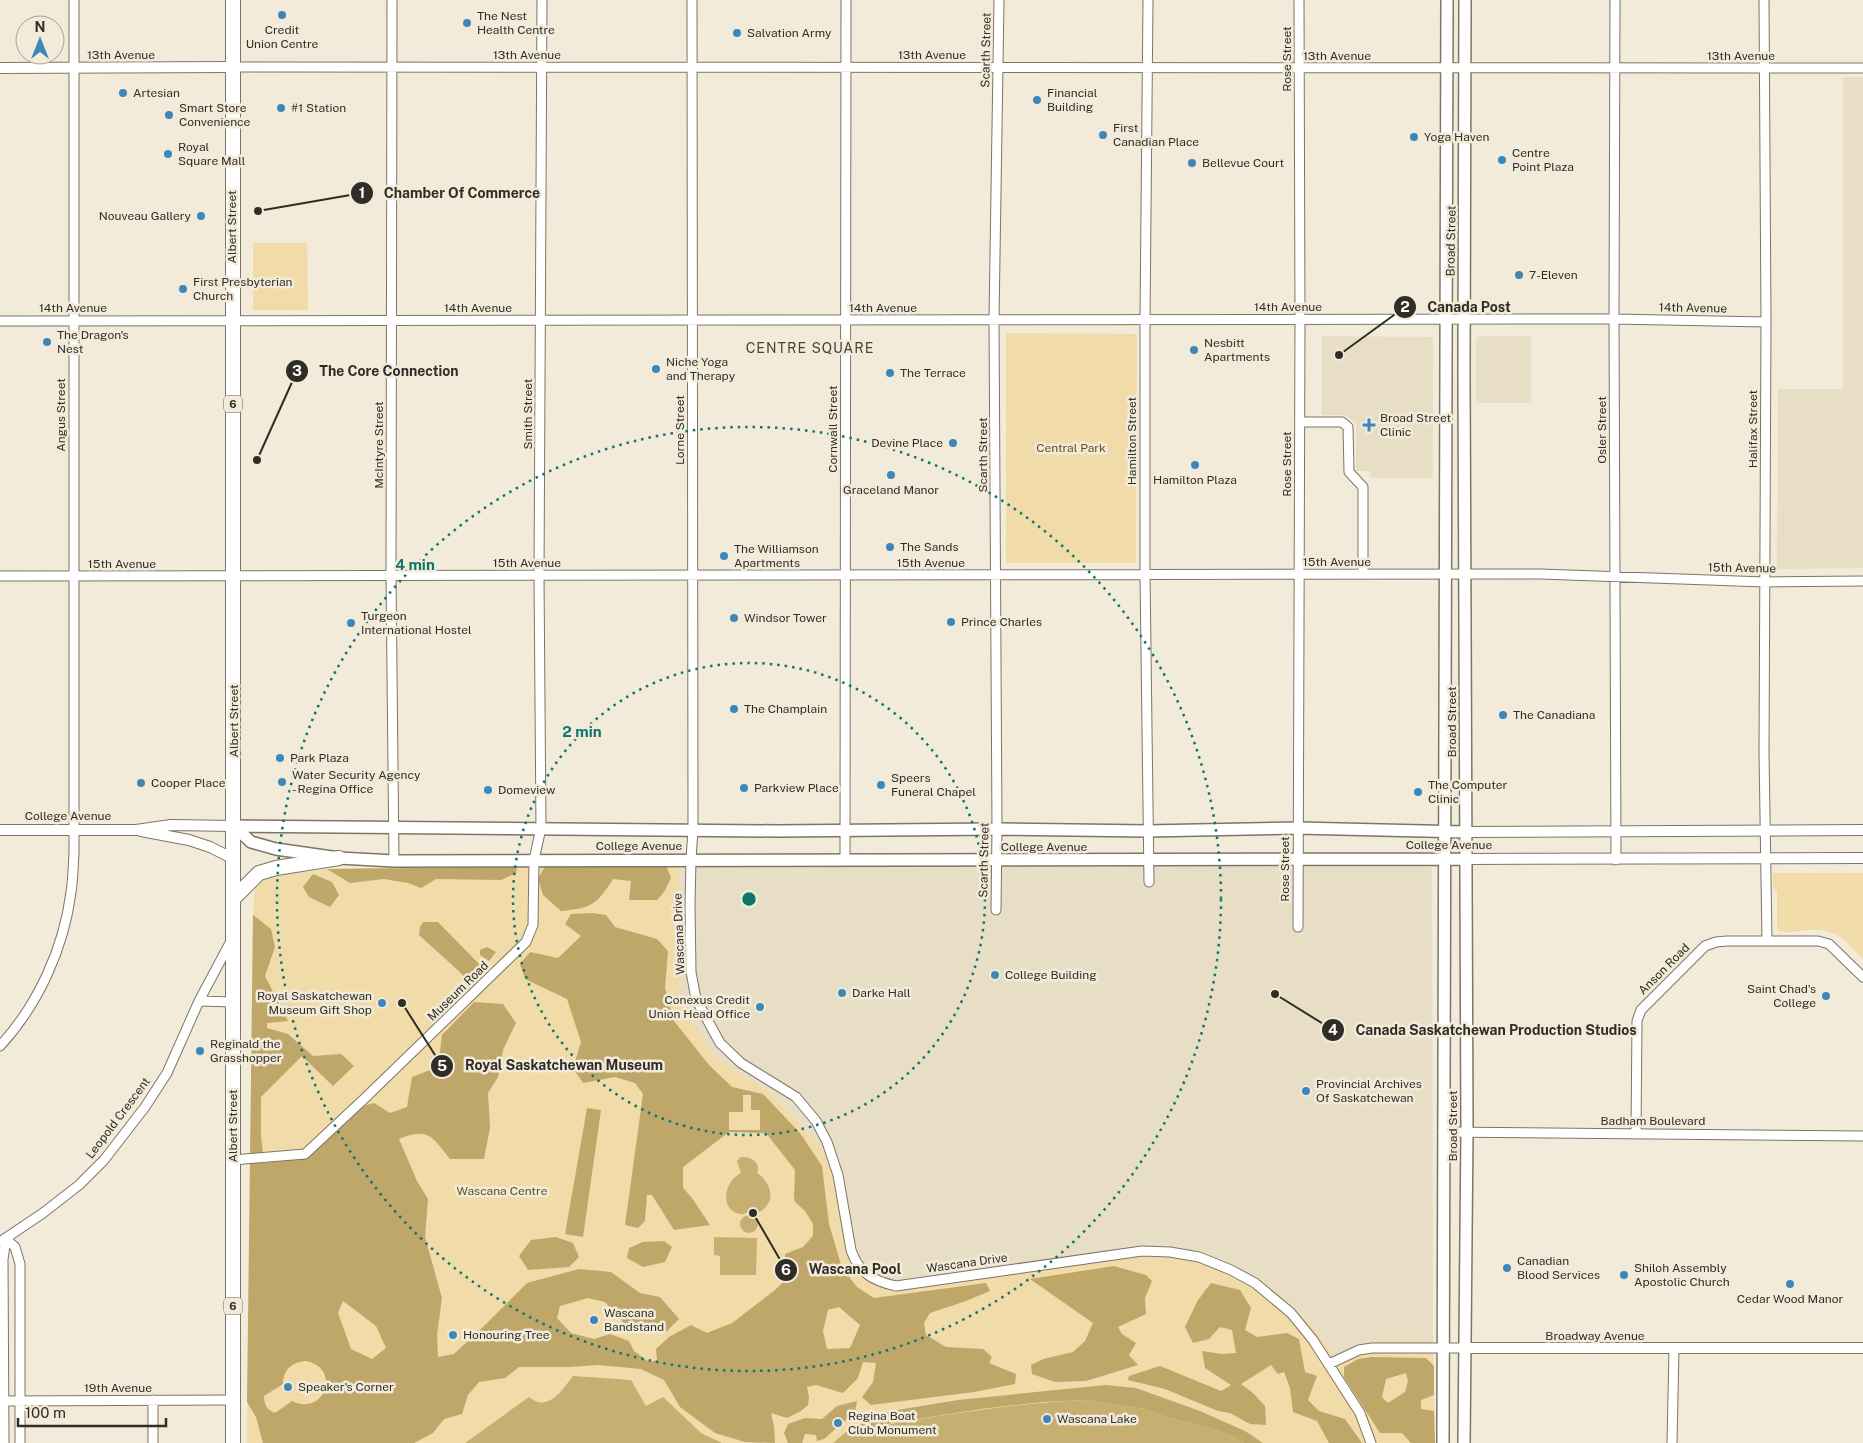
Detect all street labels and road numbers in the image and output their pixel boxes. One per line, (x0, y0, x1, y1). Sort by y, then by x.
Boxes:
street label: Scarth Street (978, 12, 994, 88)
street label: Rose Street (1280, 26, 1294, 92)
street label: 13th Avenue (87, 48, 155, 62)
street label: 13th Avenue (493, 48, 561, 62)
street label: 13th Avenue (898, 48, 966, 62)
street label: 13th Avenue (1303, 49, 1371, 63)
street label: 13th Avenue (1707, 49, 1775, 63)
street label: Albert Street (225, 190, 239, 264)
street label: Broad Street (1443, 205, 1459, 277)
street label: 14th Avenue (1254, 300, 1322, 314)
street label: 14th Avenue (1659, 300, 1727, 316)
street label: 14th Avenue (39, 301, 107, 315)
street label: 14th Avenue (444, 301, 512, 315)
street label: 14th Avenue (849, 301, 917, 315)
street label: Angus Street (54, 378, 68, 452)
street label: Smith Street (521, 378, 535, 449)
street label: Cornwall Street (826, 385, 840, 473)
street label: Halifax Street (1746, 389, 1760, 468)
street label: Lorne Street (673, 395, 687, 465)
road number: 6 (224, 396, 242, 412)
street label: Hamilton Street (1125, 396, 1139, 485)
street label: Osler Street (1595, 396, 1609, 464)
street label: McIntyre Street (372, 401, 386, 489)
street label: Scarth Street (976, 417, 990, 493)
street label: Rose Street (1280, 431, 1294, 497)
street label: 15th Avenue (1303, 555, 1371, 569)
street label: 15th Avenue (493, 556, 561, 570)
street label: 15th Avenue (897, 556, 965, 570)
street label: 15th Avenue (88, 557, 156, 571)
street label: 15th Avenue (1708, 560, 1776, 576)
street label: Albert Street (227, 684, 241, 758)
street label: Broad Street (1445, 686, 1459, 758)
street label: College Avenue (25, 809, 112, 823)
street label: Scarth Street (976, 822, 992, 898)
street label: Rose Street (1278, 836, 1292, 902)
street label: College Avenue (1406, 838, 1493, 852)
street label: College Avenue (596, 839, 683, 853)
street label: College Avenue (1001, 840, 1088, 854)
street label: Wascana Drive (671, 893, 687, 975)
street label: Anson Road (1636, 941, 1692, 997)
street label: Museum Road (425, 958, 491, 1024)
street label: Leopold Crescent (83, 1074, 153, 1161)
street label: Albert Street (226, 1089, 240, 1163)
street label: Broad Street (1446, 1090, 1460, 1162)
street label: Badham Boulevard (1601, 1114, 1705, 1128)
street label: Wascana Drive (926, 1250, 1009, 1276)
road number: 6 (224, 1298, 242, 1314)
street label: Broadway Avenue (1545, 1329, 1645, 1343)
street label: 19th Avenue (84, 1381, 152, 1395)

